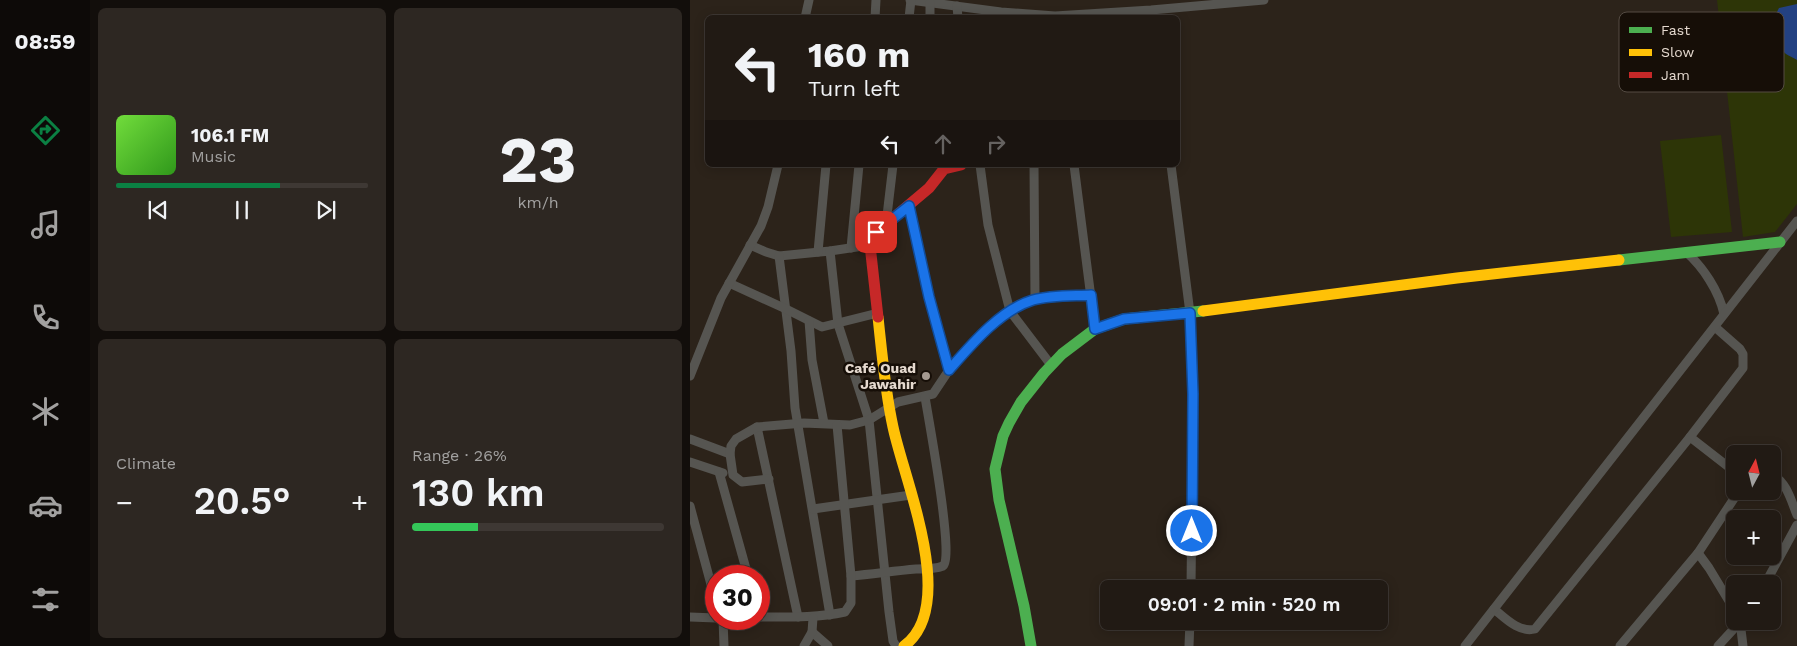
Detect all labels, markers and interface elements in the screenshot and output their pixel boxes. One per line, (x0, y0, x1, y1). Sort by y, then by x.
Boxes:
legend (1619, 12, 1784, 92)
text: Fast (1661, 22, 1690, 38)
text: 08:59 (15, 29, 75, 54)
text: 160 m (808, 34, 910, 76)
icon: left (725, 35, 790, 100)
text: Slow (1661, 44, 1694, 60)
text: Jam (1661, 67, 1690, 83)
text: Turn left (808, 76, 900, 101)
icon: directions (28, 113, 63, 148)
text: 23 (499, 122, 577, 198)
text: 106.1 FM (191, 124, 269, 147)
icon: left (876, 130, 904, 158)
icon: ahead (929, 130, 957, 158)
icon: right (982, 130, 1010, 158)
text: Music (191, 147, 236, 166)
text: km/h (517, 193, 559, 212)
icon: previous (144, 196, 172, 224)
icon: pause (228, 196, 256, 224)
icon: next (312, 196, 340, 224)
icon: music (28, 207, 63, 242)
pin (855, 211, 897, 253)
icon: arrive (862, 218, 890, 246)
icon: phone (28, 300, 63, 335)
place label: Café Ouad Jawahir (845, 360, 916, 392)
marker: Café Ouad Jawahir (920, 370, 932, 382)
icon: climate (28, 394, 63, 429)
north arrow (1726, 445, 1781, 500)
map controls (1726, 445, 1781, 630)
text: Range · 26% (412, 446, 507, 465)
text: Climate (116, 454, 176, 473)
text: 130 km (412, 471, 545, 515)
text: 20.5° (193, 479, 291, 523)
text: − (116, 486, 133, 519)
text: + (351, 486, 368, 519)
icon: car (28, 488, 63, 523)
position arrow (1165, 504, 1217, 556)
button: + (1726, 510, 1781, 565)
speed limit sign: 30 (705, 565, 770, 630)
button: − (1726, 575, 1781, 630)
icon: filters (28, 582, 63, 617)
text: 09:01 · 2 min · 520 m (1148, 593, 1340, 616)

